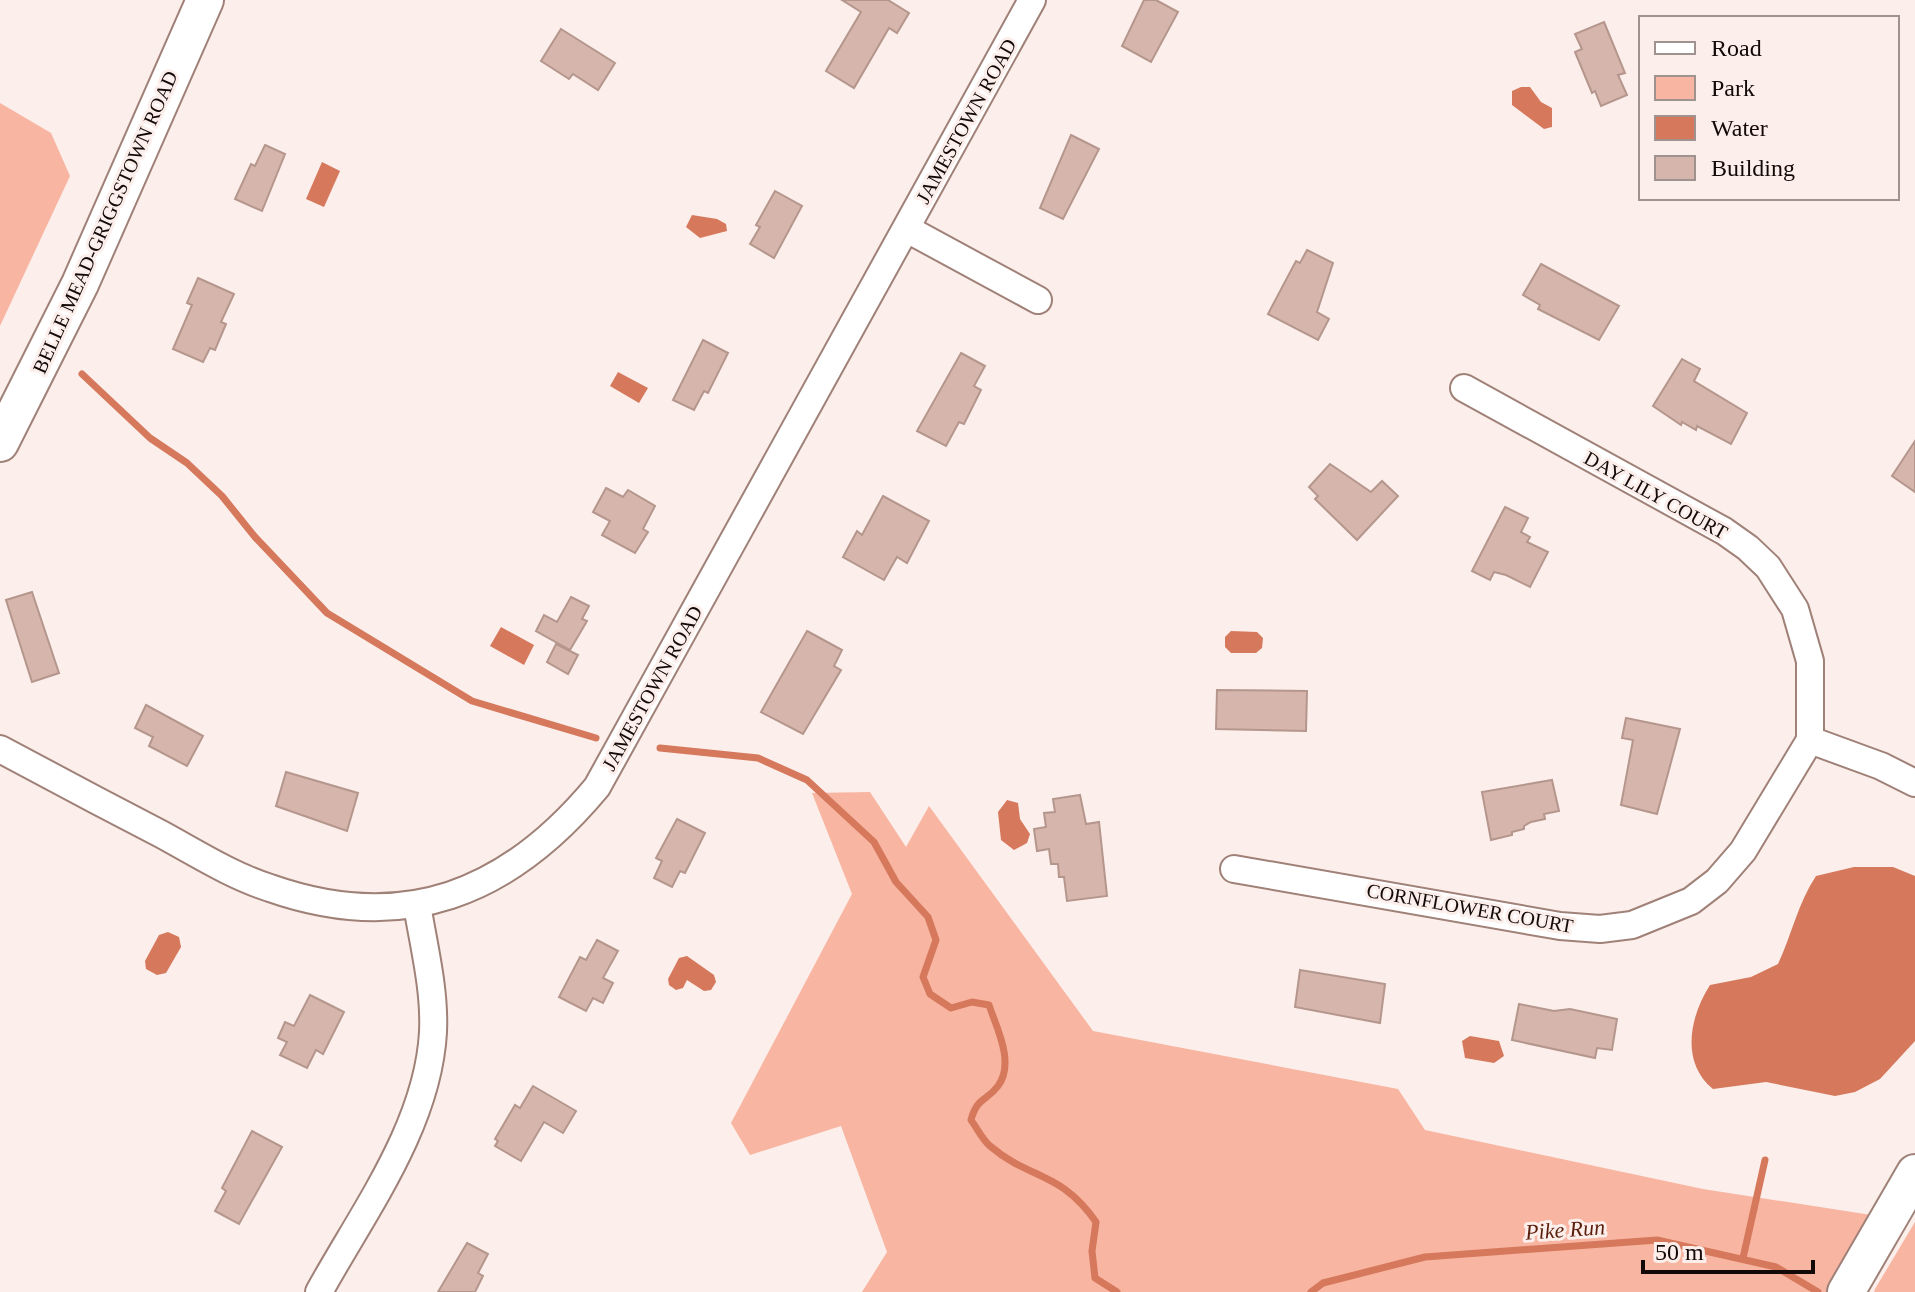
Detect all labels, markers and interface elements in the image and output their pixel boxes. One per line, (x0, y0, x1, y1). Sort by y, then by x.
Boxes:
legend (1639, 16, 1899, 200)
street label: JAMESTOWN ROAD (912, 35, 1020, 207)
text: Road (1711, 35, 1762, 61)
street label: BELLE MEAD-GRIGGSTOWN ROAD (28, 67, 182, 377)
text: Park (1711, 75, 1755, 101)
text: Water (1711, 115, 1768, 141)
text: Building (1711, 155, 1795, 181)
street label: DAY LILY COURT (1581, 447, 1731, 543)
street label: JAMESTOWN ROAD (598, 602, 706, 774)
street label: CORNFLOWER COURT (1365, 879, 1575, 937)
water label: Pike Run (1523, 1214, 1606, 1245)
scale bar (1643, 1224, 1813, 1274)
text: 50 m (1655, 1239, 1704, 1265)

